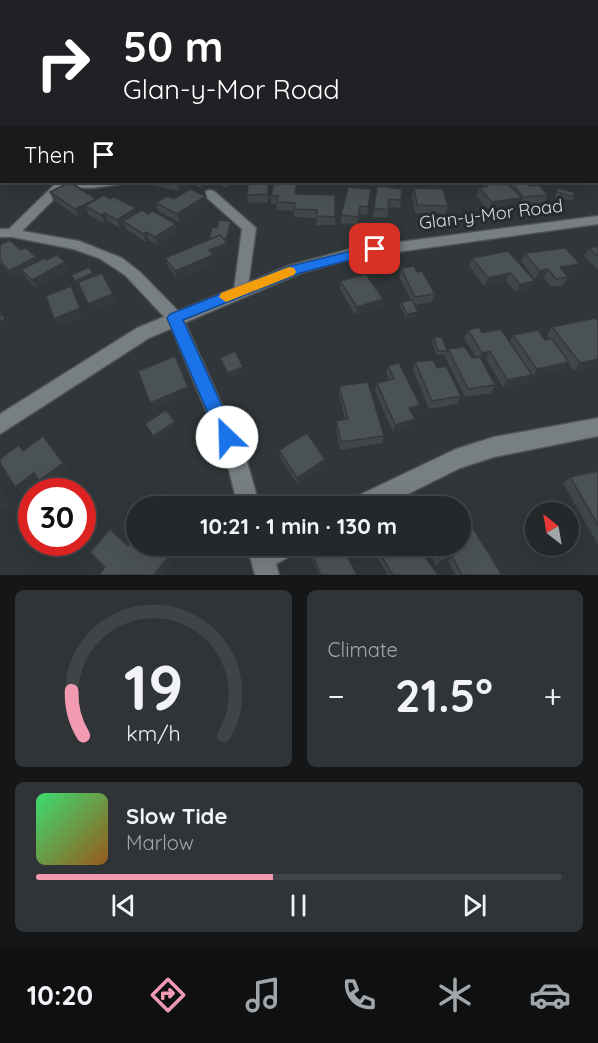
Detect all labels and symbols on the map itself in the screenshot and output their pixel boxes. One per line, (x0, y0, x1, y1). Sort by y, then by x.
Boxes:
street label: Glan-y-Mor Road (418, 194, 564, 234)
pin (349, 223, 400, 274)
position arrow (195, 405, 259, 469)
speed limit sign: 30 (18, 478, 96, 556)
north arrow (525, 502, 579, 556)

